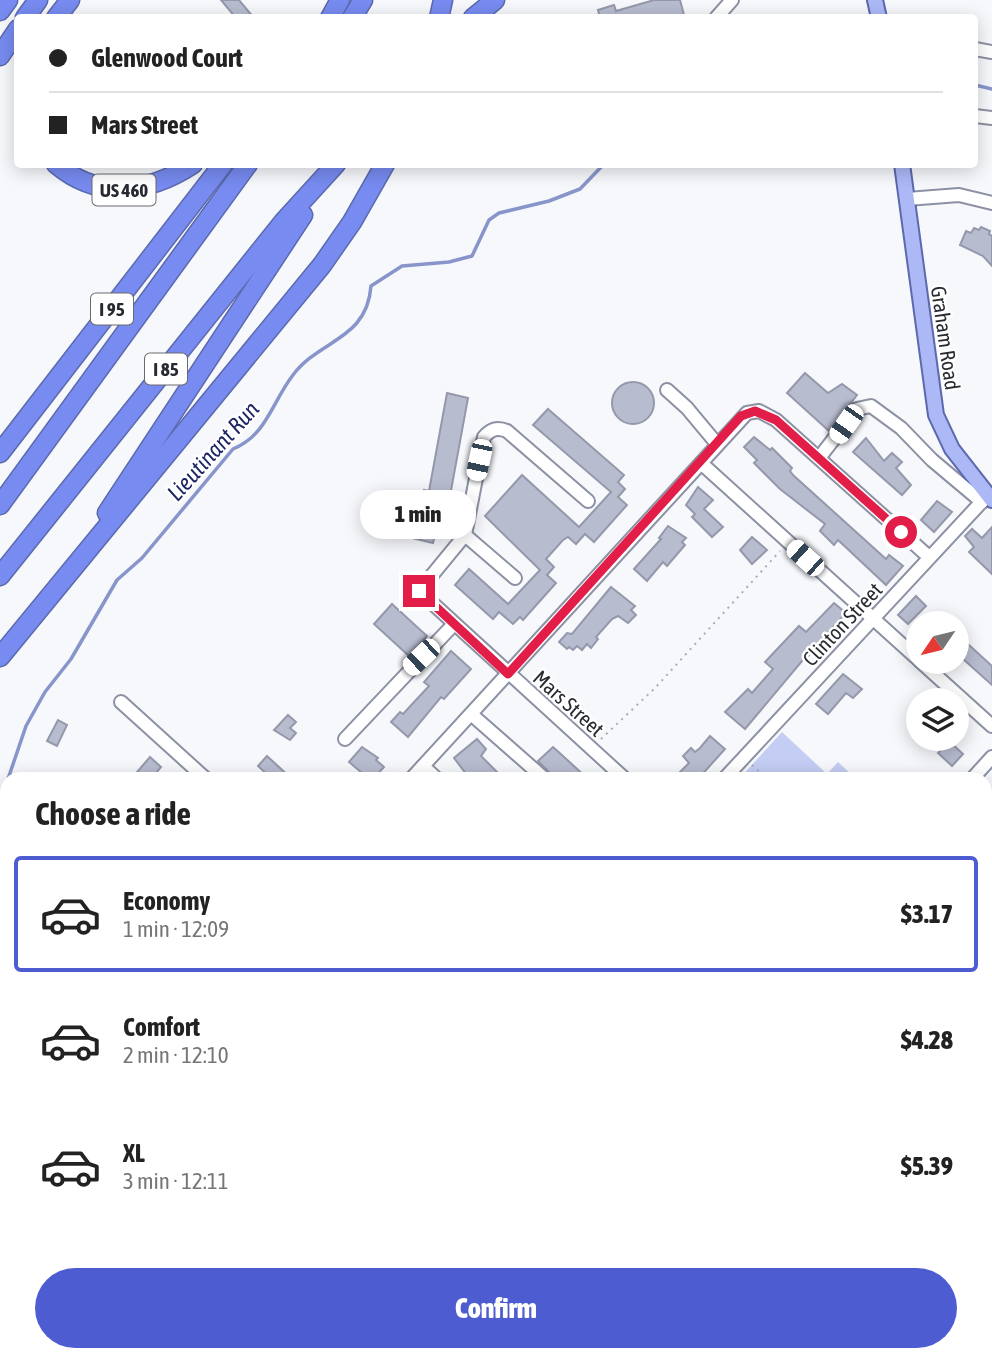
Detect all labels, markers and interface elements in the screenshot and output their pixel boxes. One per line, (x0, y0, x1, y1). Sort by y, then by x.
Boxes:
text: Glenwood Court (91, 43, 243, 73)
text: Mars Street (91, 110, 198, 140)
road number: US 460 (92, 174, 156, 206)
street label: Graham Road (927, 284, 965, 392)
road number: I 95 (91, 294, 133, 324)
road number: I 85 (145, 354, 187, 384)
water label: Lieutinant Run (162, 396, 264, 506)
car (826, 401, 867, 447)
car (465, 437, 494, 483)
callout: 1 min (361, 490, 477, 538)
text: 1 min (395, 501, 441, 527)
route start (885, 516, 917, 548)
car (783, 536, 828, 580)
route end (403, 575, 435, 607)
street label: Clinton Street (797, 577, 887, 671)
north arrow (906, 611, 970, 674)
map controls (906, 611, 969, 751)
car (399, 635, 444, 679)
street label: Mars Street (529, 665, 609, 741)
button: layers (906, 688, 969, 751)
text: Choose a ride (35, 795, 191, 832)
icon: car (39, 883, 102, 946)
text: Economy (123, 886, 210, 916)
text: $3.17 (901, 899, 953, 929)
text: 1 min · 12:09 (123, 916, 229, 942)
icon: car (39, 1009, 102, 1072)
text: Comfort (123, 1012, 200, 1042)
text: $4.28 (901, 1025, 953, 1055)
text: 2 min · 12:10 (123, 1042, 229, 1068)
icon: car (39, 1135, 102, 1198)
text: XL (123, 1138, 145, 1168)
text: $5.39 (901, 1151, 953, 1181)
text: 3 min · 12:11 (123, 1168, 229, 1194)
button: Confirm (35, 1268, 957, 1348)

